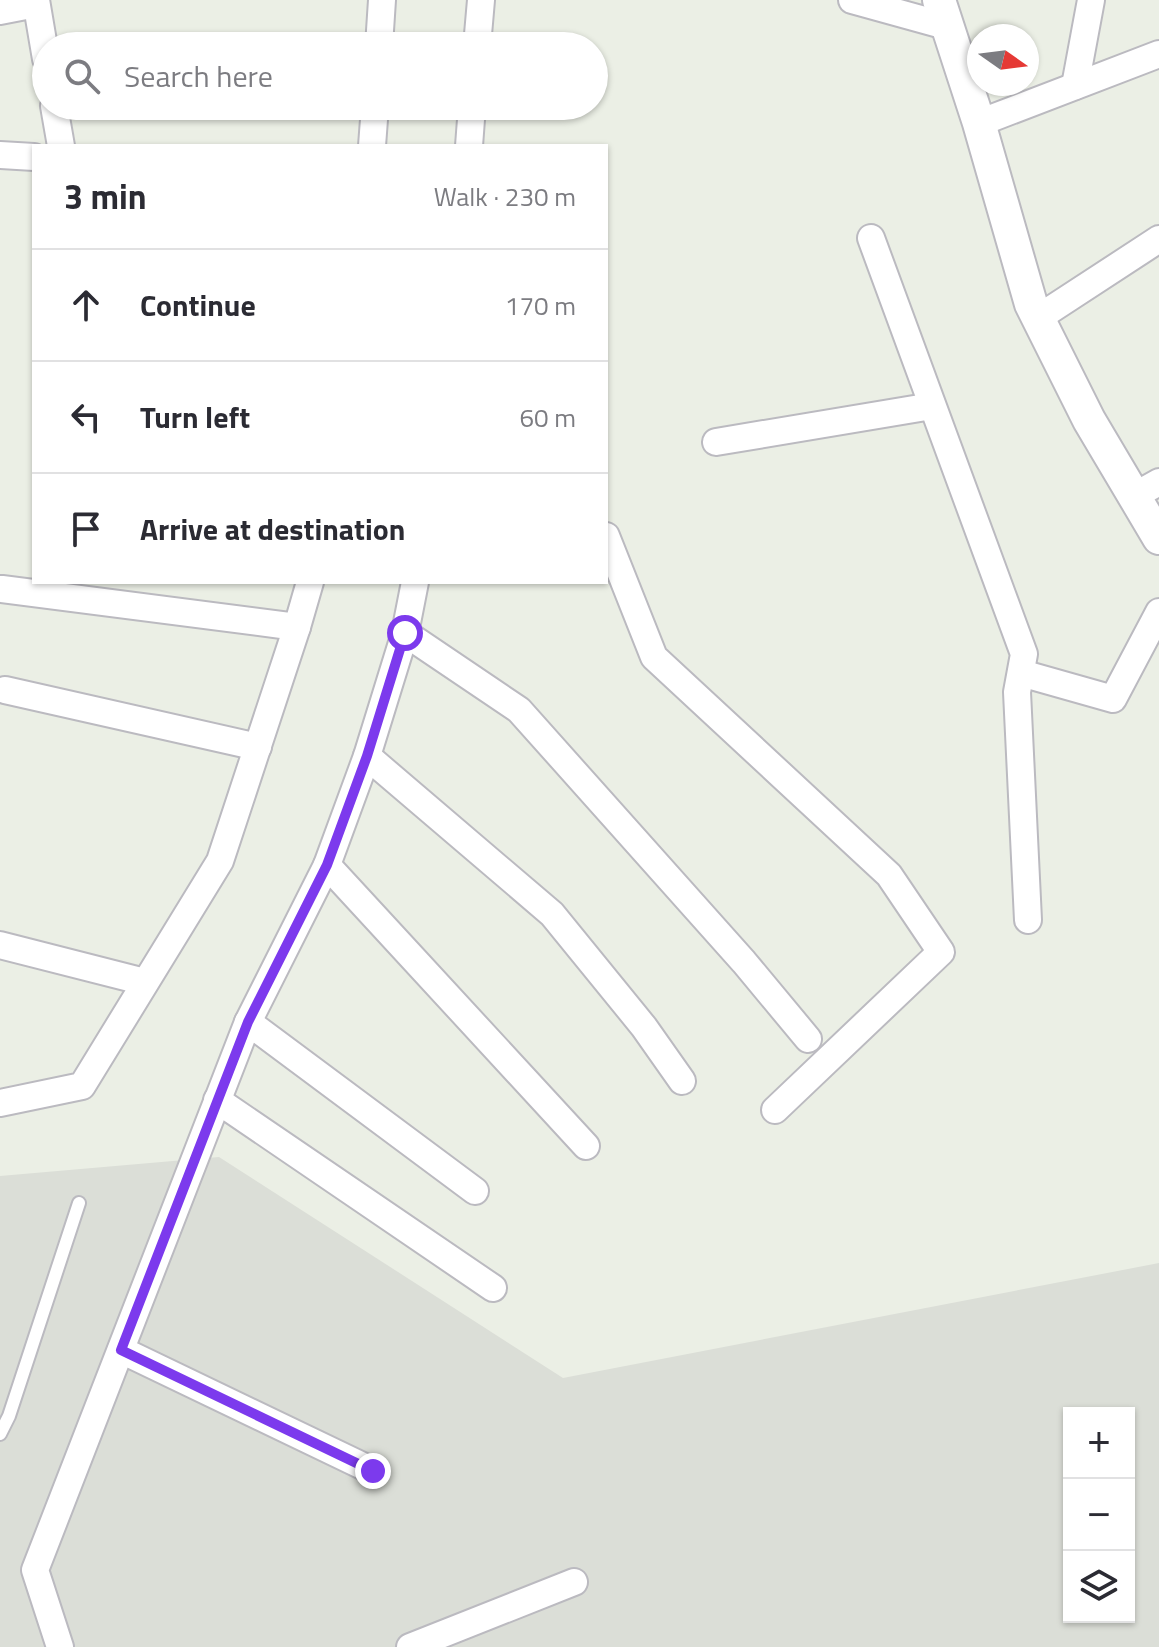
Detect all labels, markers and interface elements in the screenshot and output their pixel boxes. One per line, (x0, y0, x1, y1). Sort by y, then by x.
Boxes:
north arrow (967, 24, 1039, 96)
search box (32, 32, 608, 120)
text: Search here (124, 53, 273, 99)
icon: search (60, 54, 104, 98)
text: 3 min (64, 170, 147, 222)
text: Walk · 230 m (434, 177, 576, 216)
text: Continue (140, 282, 256, 328)
icon: ahead (64, 283, 108, 327)
text: 170 m (505, 286, 576, 325)
text: Turn left (140, 394, 250, 440)
icon: left (64, 395, 108, 439)
text: 60 m (519, 398, 576, 437)
text: Arrive at destination (140, 506, 405, 552)
icon: arrive (64, 507, 108, 551)
route start (387, 615, 423, 651)
map controls (1063, 1407, 1135, 1623)
button: + (1063, 1407, 1135, 1479)
route end (355, 1453, 391, 1489)
button: − (1063, 1479, 1135, 1551)
button: layers (1063, 1551, 1135, 1623)

